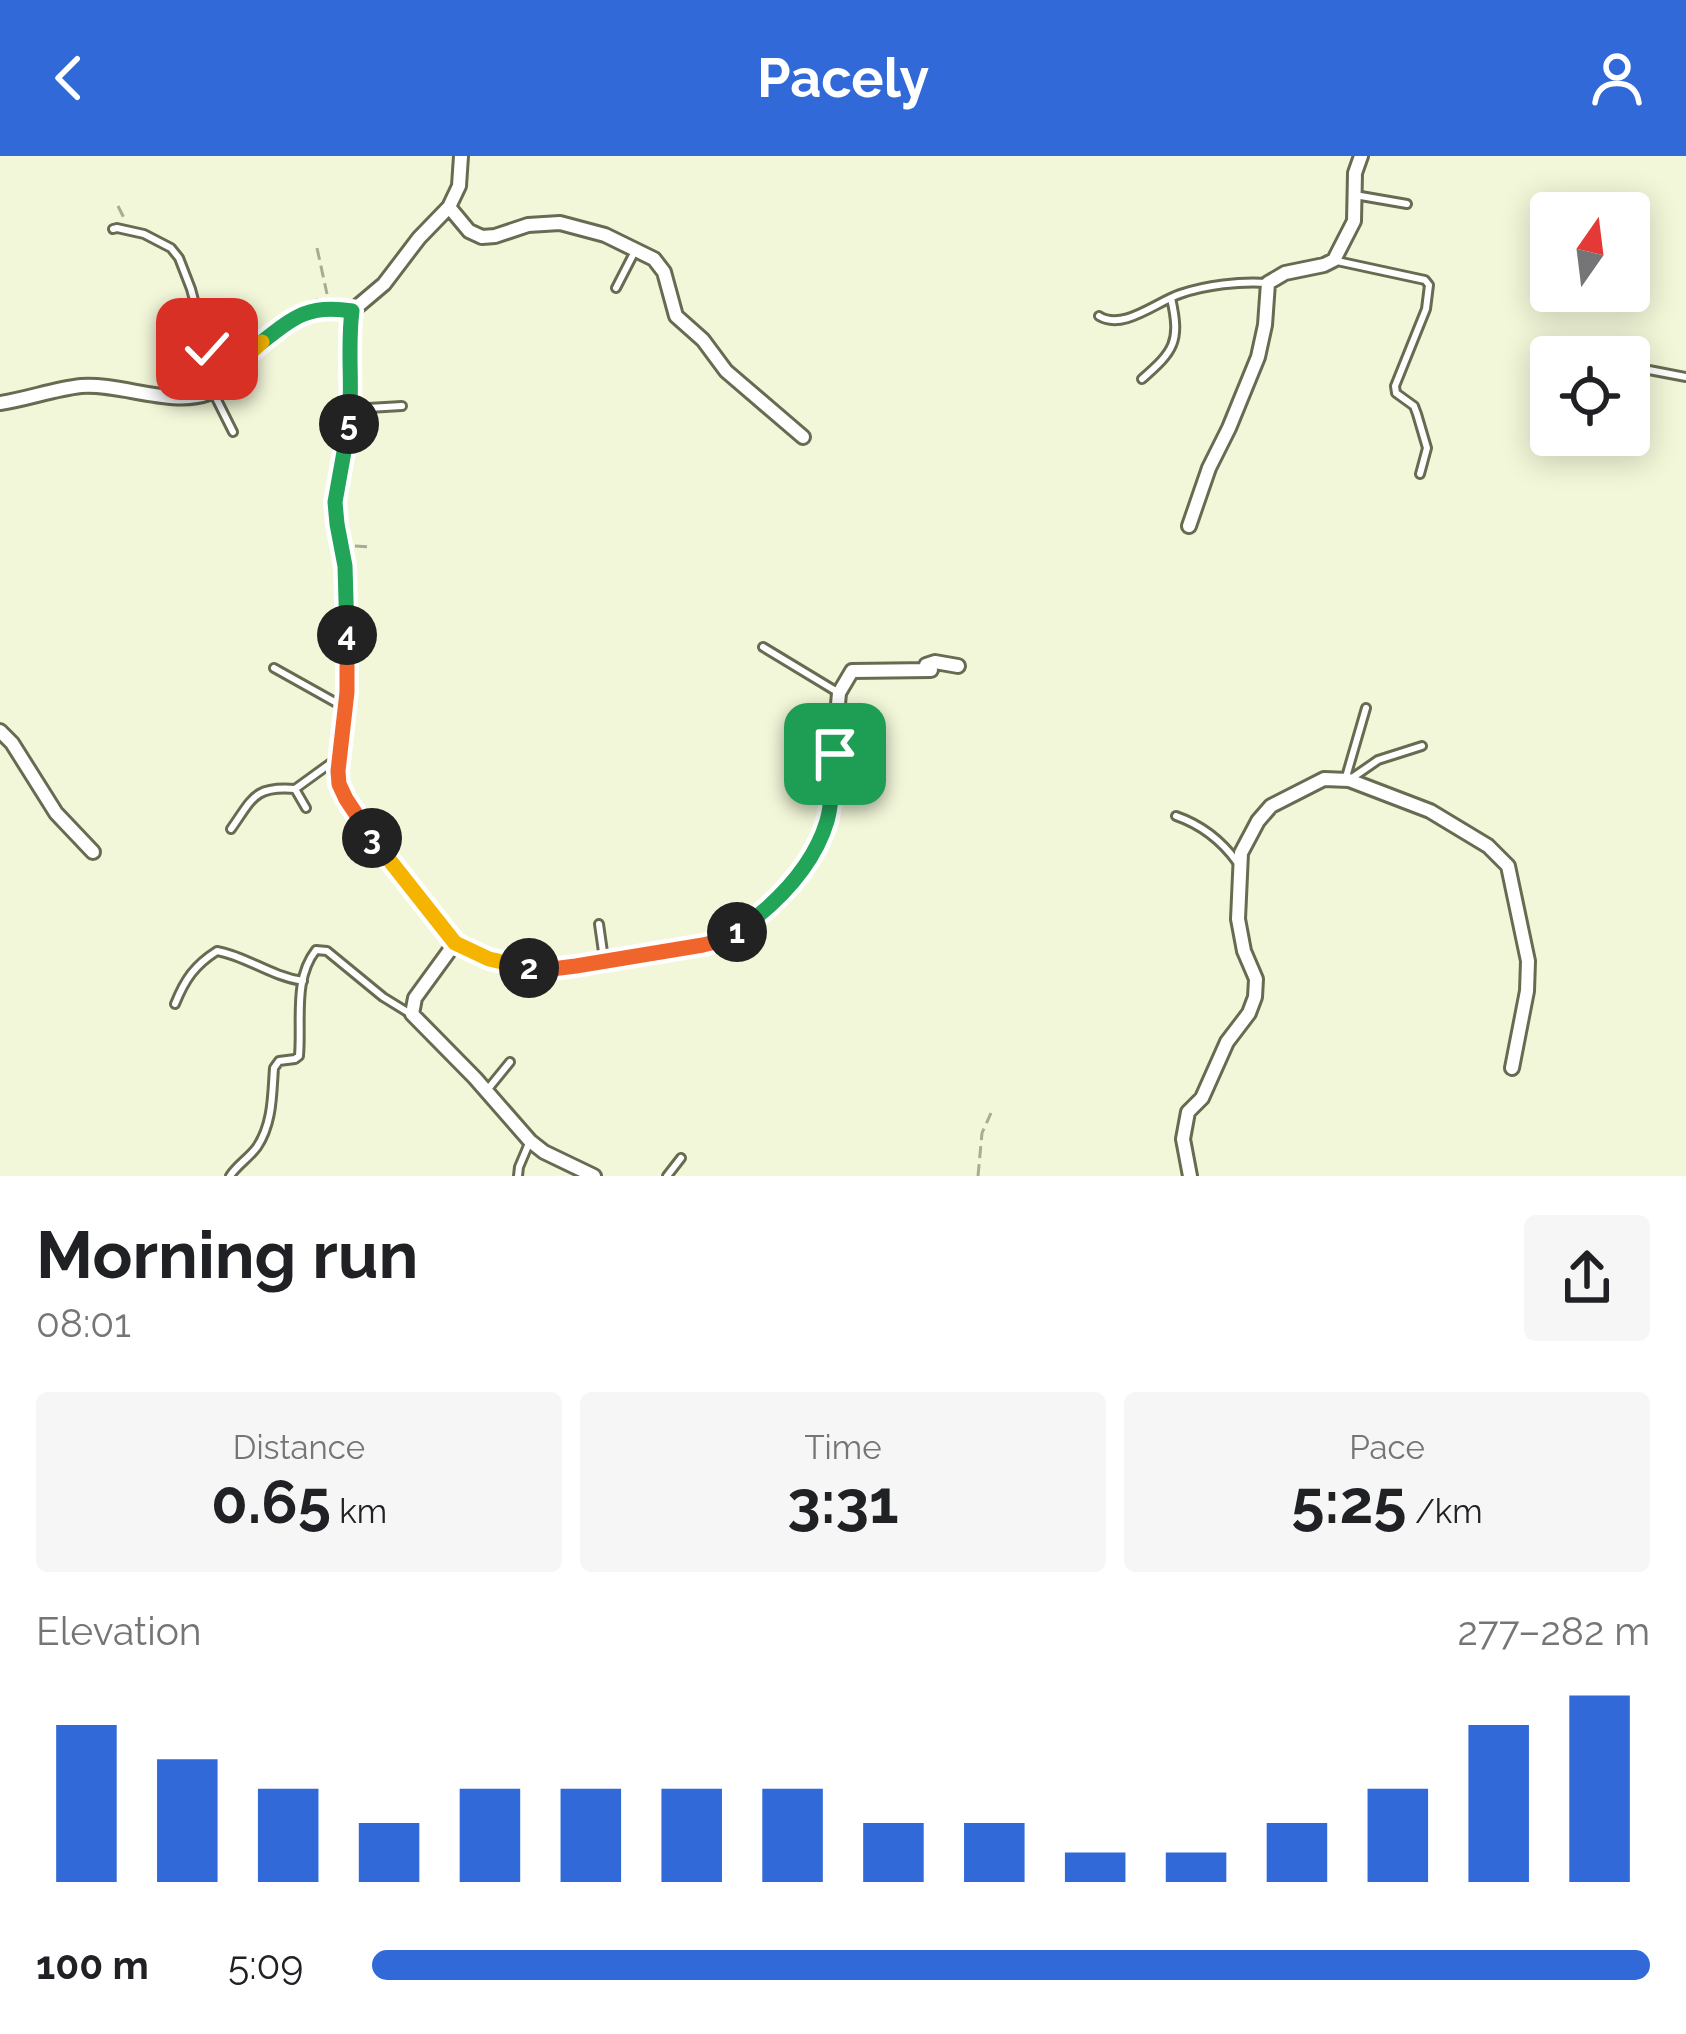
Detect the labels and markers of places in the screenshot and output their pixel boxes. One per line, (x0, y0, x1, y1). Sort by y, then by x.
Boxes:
pin (156, 298, 258, 400)
pin: 5 (319, 394, 379, 454)
pin: 4 (317, 605, 377, 665)
pin (784, 703, 886, 805)
pin: 3 (342, 808, 402, 868)
pin: 1 (707, 902, 767, 962)
pin: 2 (499, 938, 559, 998)

